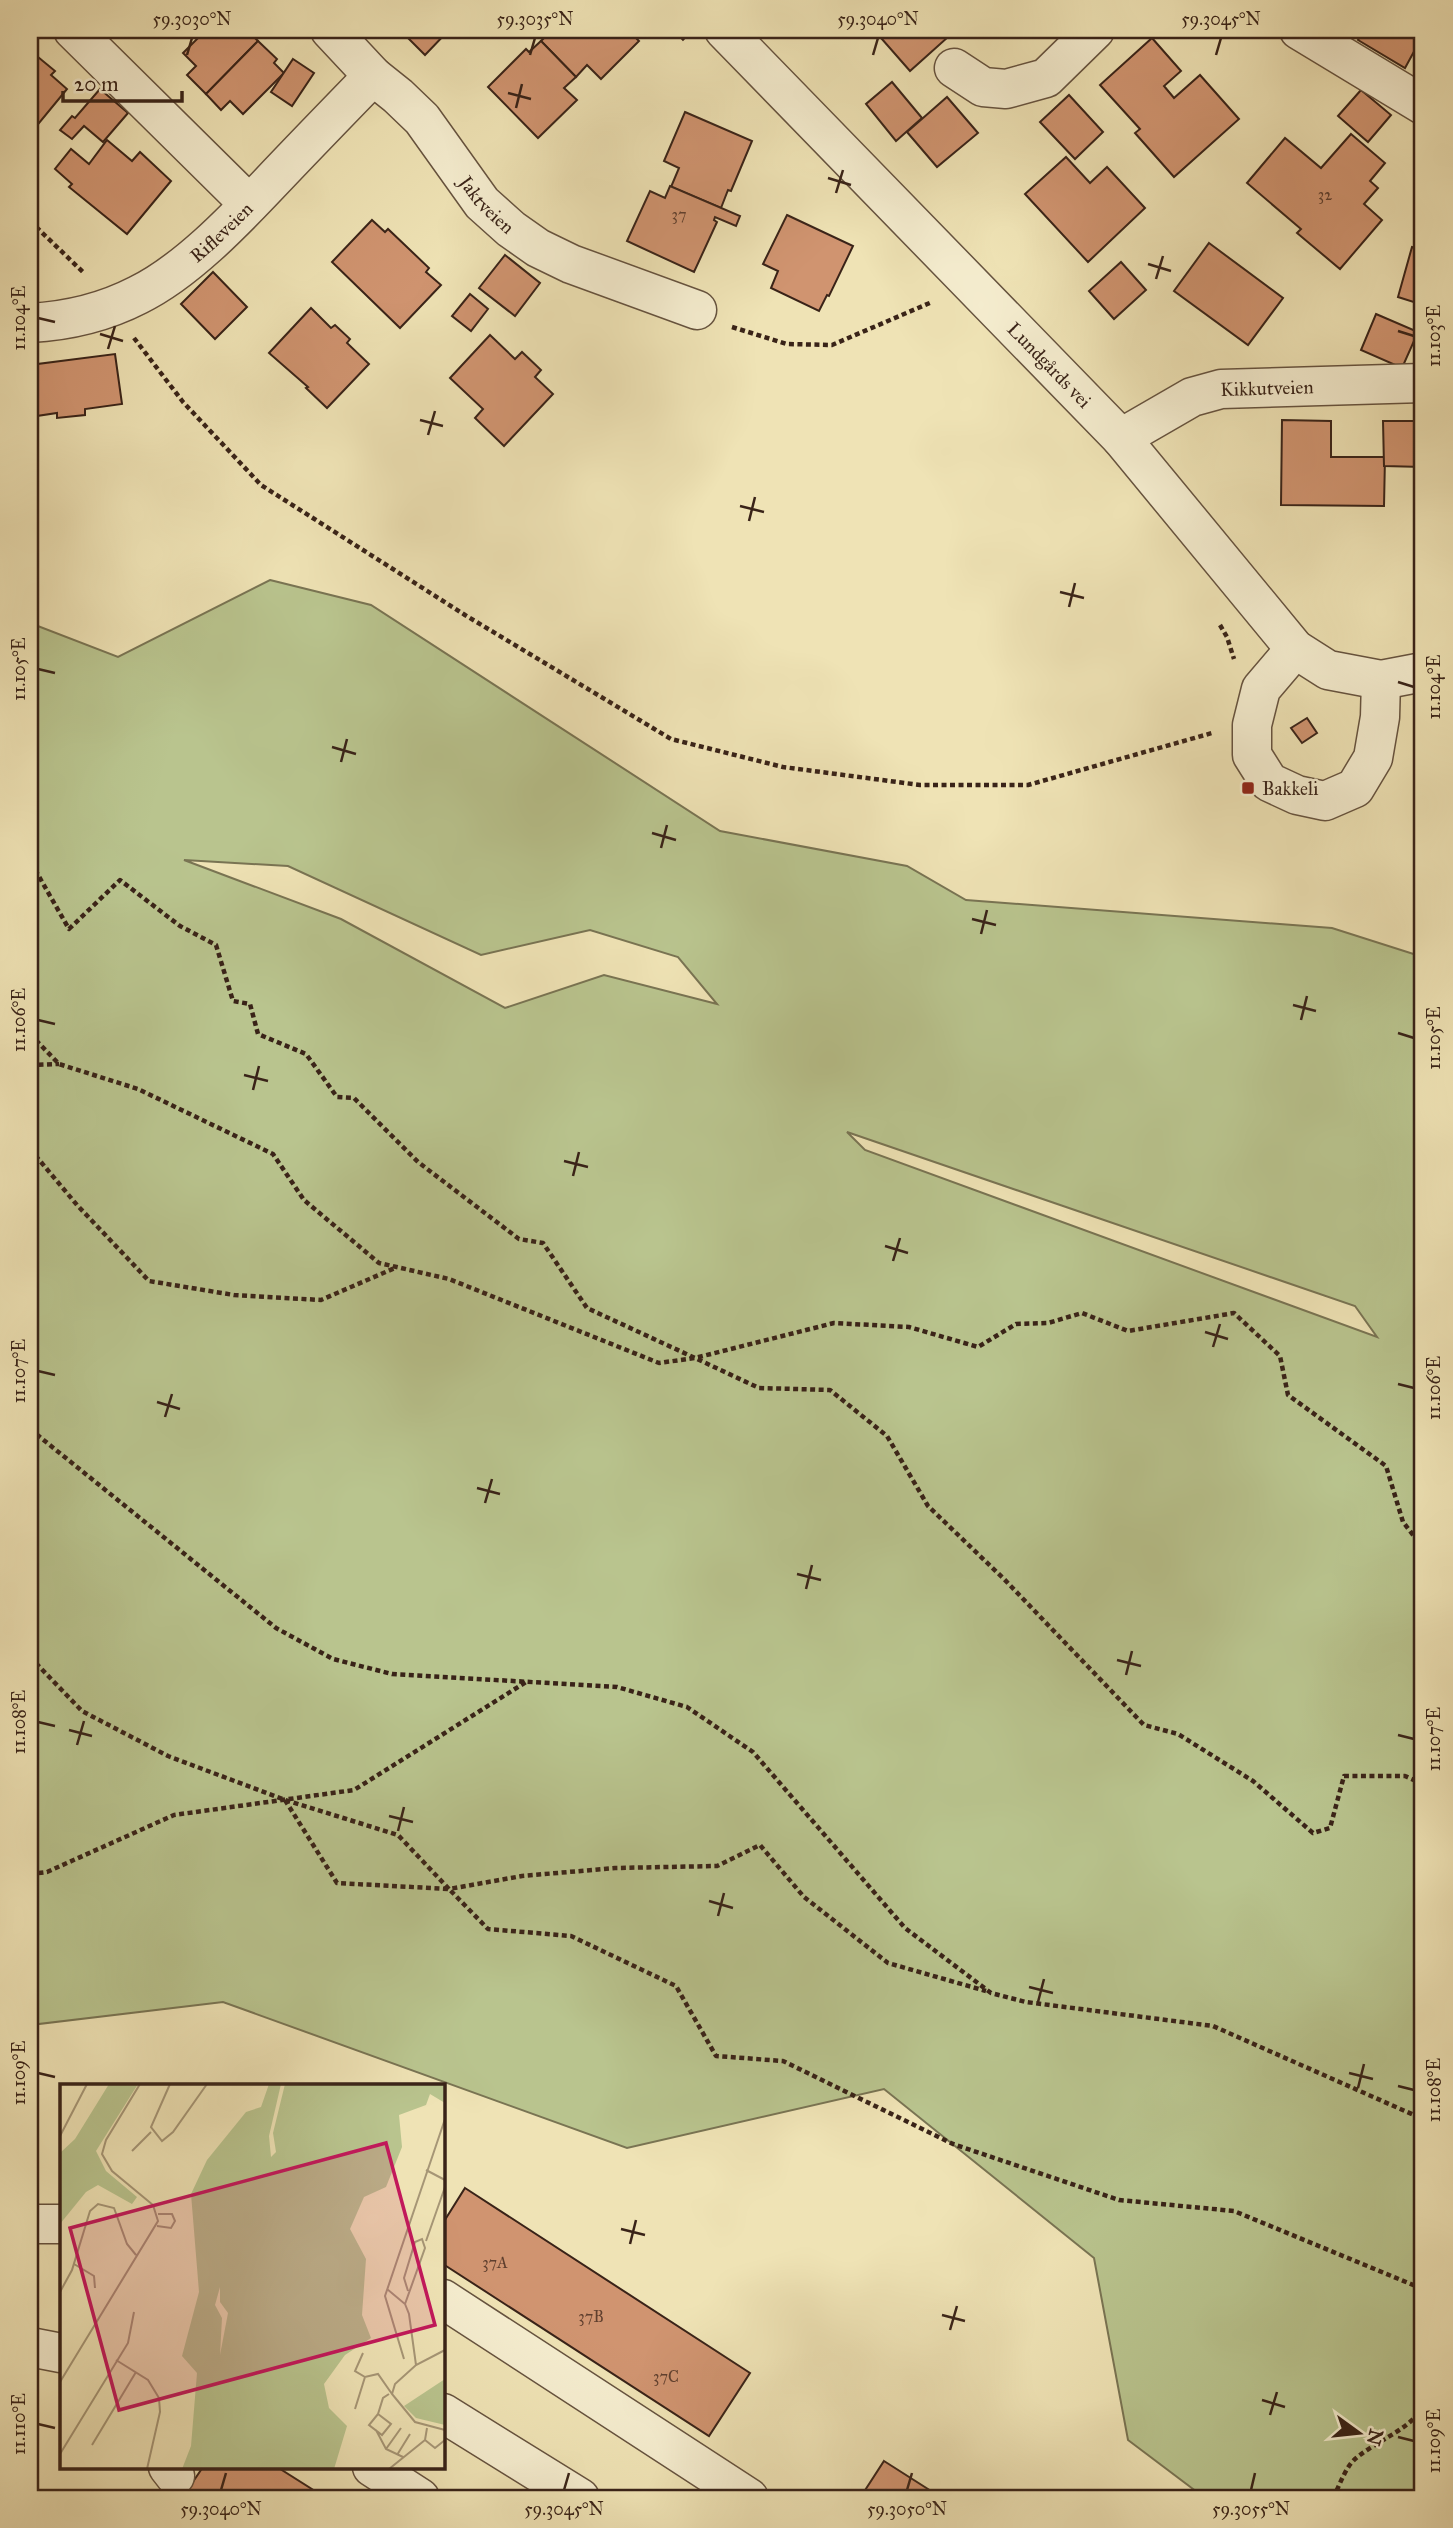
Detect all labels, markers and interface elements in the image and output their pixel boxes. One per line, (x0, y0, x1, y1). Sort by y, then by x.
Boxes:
text: 59.3030°N (153, 8, 231, 30)
text: 59.3035°N (497, 8, 573, 30)
text: 59.3040°N (837, 8, 919, 30)
text: 59.3045°N (1181, 8, 1261, 30)
scale bar (63, 60, 182, 104)
text: 20 m (74, 71, 119, 97)
street label: Jaktveien (452, 170, 519, 239)
house number: 32 (1318, 185, 1332, 204)
street label: Rifleveien (185, 197, 257, 267)
house number: 37 (672, 205, 686, 224)
text: 11.104°E (8, 285, 30, 350)
text: 11.103°E (1423, 305, 1445, 367)
street label: Lundgårds vei (1003, 317, 1096, 413)
street label: Kikkutveien (1220, 375, 1314, 401)
text: 11.105°E (8, 637, 30, 701)
text: 11.104°E (1423, 654, 1445, 719)
place label: Bakkeli (1262, 777, 1318, 800)
marker: Bakkeli (1240, 780, 1256, 796)
text: 11.106°E (8, 988, 30, 1052)
text: 11.105°E (1423, 1006, 1445, 1070)
text: 11.107°E (8, 1339, 30, 1403)
text: 11.106°E (1423, 1356, 1445, 1420)
text: 11.108°E (8, 1690, 30, 1754)
text: 11.107°E (1423, 1707, 1445, 1771)
text: 11.109°E (8, 2041, 30, 2105)
text: 11.108°E (1423, 2058, 1445, 2122)
inset map (60, 2084, 444, 2468)
house number: 37A (482, 2253, 508, 2272)
house number: 37B (578, 2307, 604, 2326)
house number: 37C (653, 2367, 679, 2386)
text: 11.110°E (8, 2393, 30, 2455)
north arrow (1324, 2398, 1394, 2468)
text: 11.109°E (1423, 2409, 1445, 2473)
text: N (1362, 2427, 1388, 2448)
text: 59.3040°N (180, 2498, 262, 2520)
text: 59.3045°N (524, 2498, 604, 2520)
text: 59.3050°N (867, 2498, 947, 2520)
text: 59.3055°N (1212, 2498, 1290, 2520)

